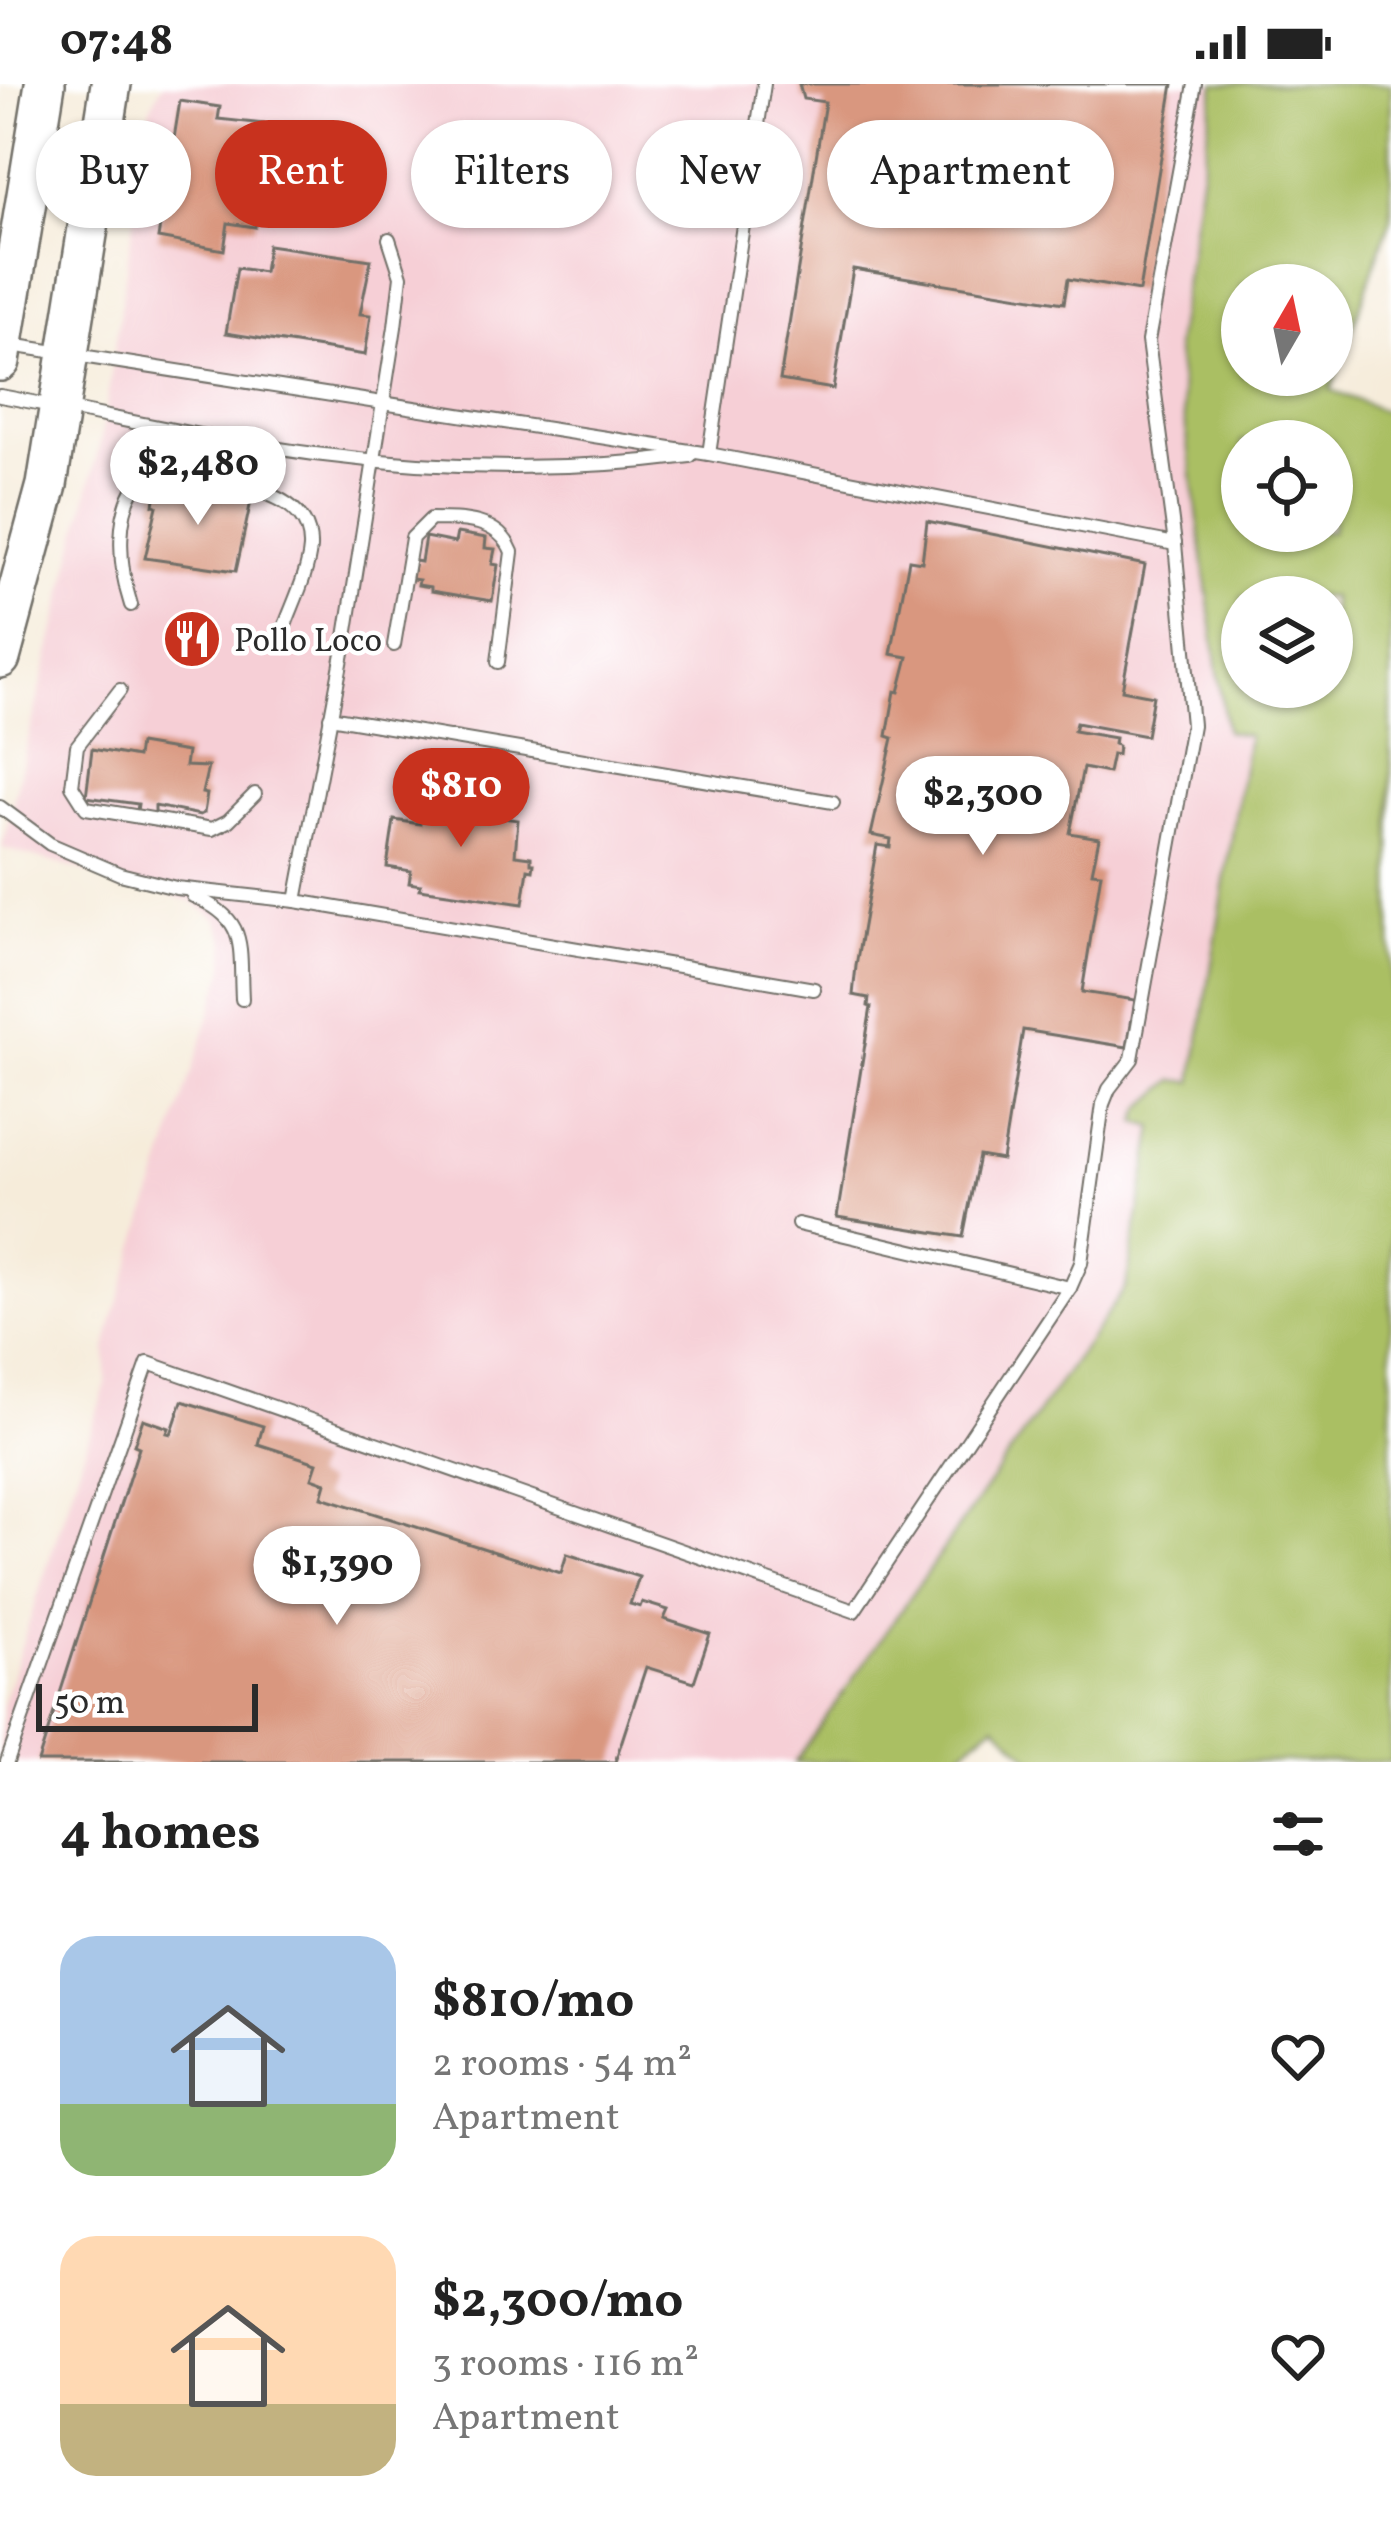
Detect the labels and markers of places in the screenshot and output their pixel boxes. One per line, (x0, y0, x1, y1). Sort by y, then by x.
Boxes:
pin: $2,480 (100, 426, 296, 528)
restaurant icon: Pollo Loco (161, 608, 223, 670)
place label: Pollo Loco (234, 620, 382, 666)
pin: $810 (390, 748, 532, 850)
pin: $2,300 (885, 756, 1081, 858)
pin: $1,390 (239, 1526, 435, 1628)

